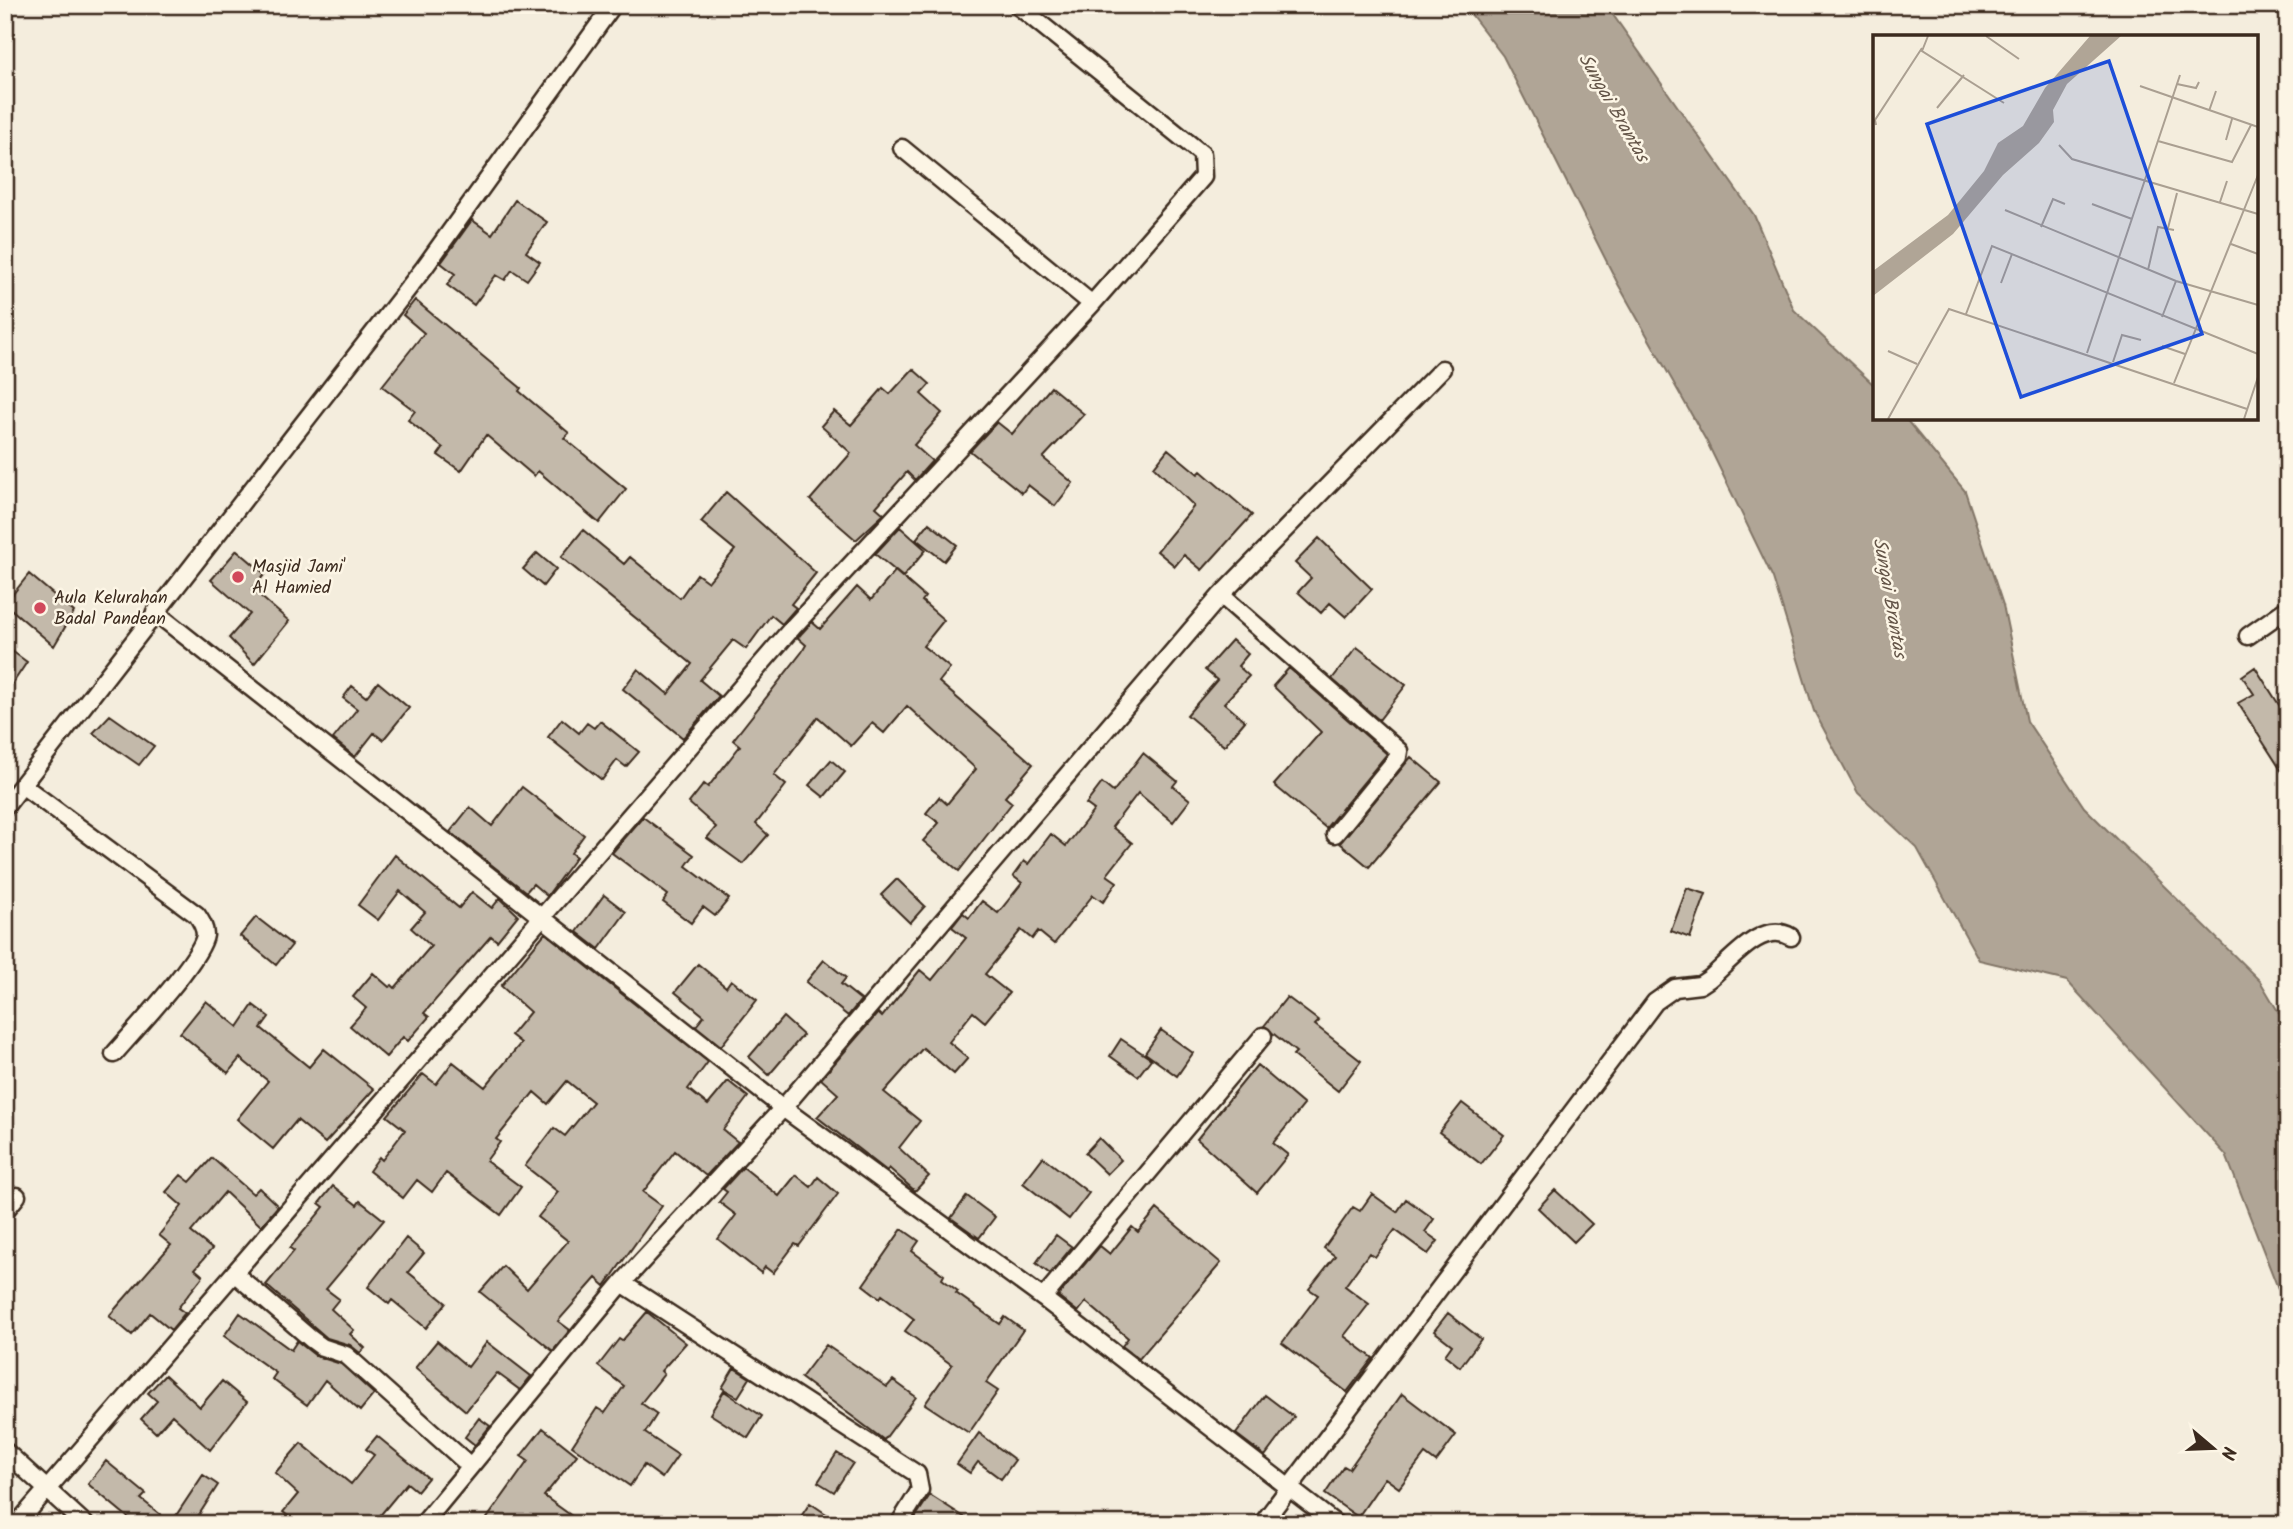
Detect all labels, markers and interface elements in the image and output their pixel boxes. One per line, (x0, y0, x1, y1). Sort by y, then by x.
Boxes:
inset map (1873, 35, 2258, 420)
water label: Sungai Brantas (1570, 48, 1657, 170)
water label: Sungai Brantas (1864, 536, 1915, 662)
place label: Masjid Jami' Al Hamied (252, 553, 346, 603)
marker: Masjid Jami' Al Hamied (230, 569, 246, 585)
place label: Aula Kelurahan Badal Pandean (54, 584, 168, 634)
marker: Aula Kelurahan Badal Pandean (32, 600, 48, 616)
north arrow (2178, 1414, 2248, 1484)
text: N (2211, 1442, 2243, 1463)

